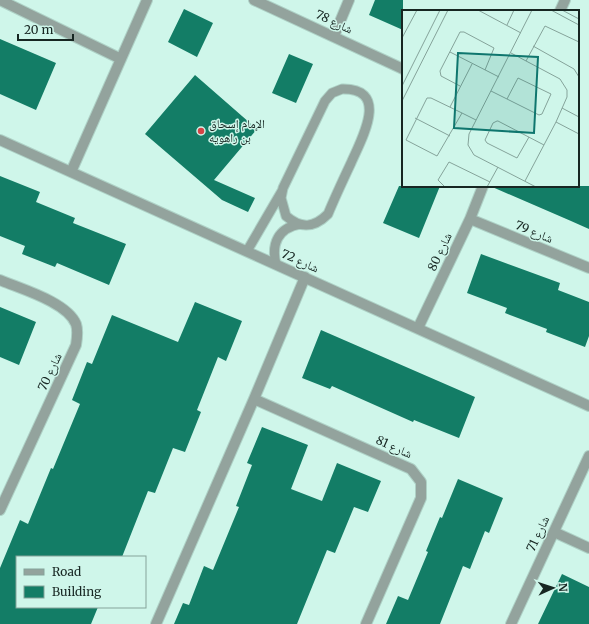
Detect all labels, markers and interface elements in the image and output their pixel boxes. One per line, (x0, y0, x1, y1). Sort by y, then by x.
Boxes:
street label: شارع 78 (313, 6, 355, 38)
inset map (402, 10, 579, 187)
scale bar (18, 16, 73, 42)
text: 20 m (24, 22, 53, 37)
place label: الإمام إسحاق بن راهويه (209, 116, 265, 145)
marker: الإمام إسحاق بن راهويه (196, 126, 206, 136)
street label: شارع 79 (513, 217, 555, 247)
street label: شارع 80 (424, 230, 456, 274)
street label: شارع 72 (279, 246, 321, 276)
street label: شارع 70 (34, 350, 66, 393)
street label: شارع 81 (373, 432, 415, 462)
street label: شارع 71 (523, 513, 553, 554)
legend (16, 556, 146, 608)
text: Road (52, 564, 81, 579)
north arrow (533, 568, 573, 608)
text: N (556, 583, 570, 592)
text: Building (52, 584, 102, 599)

